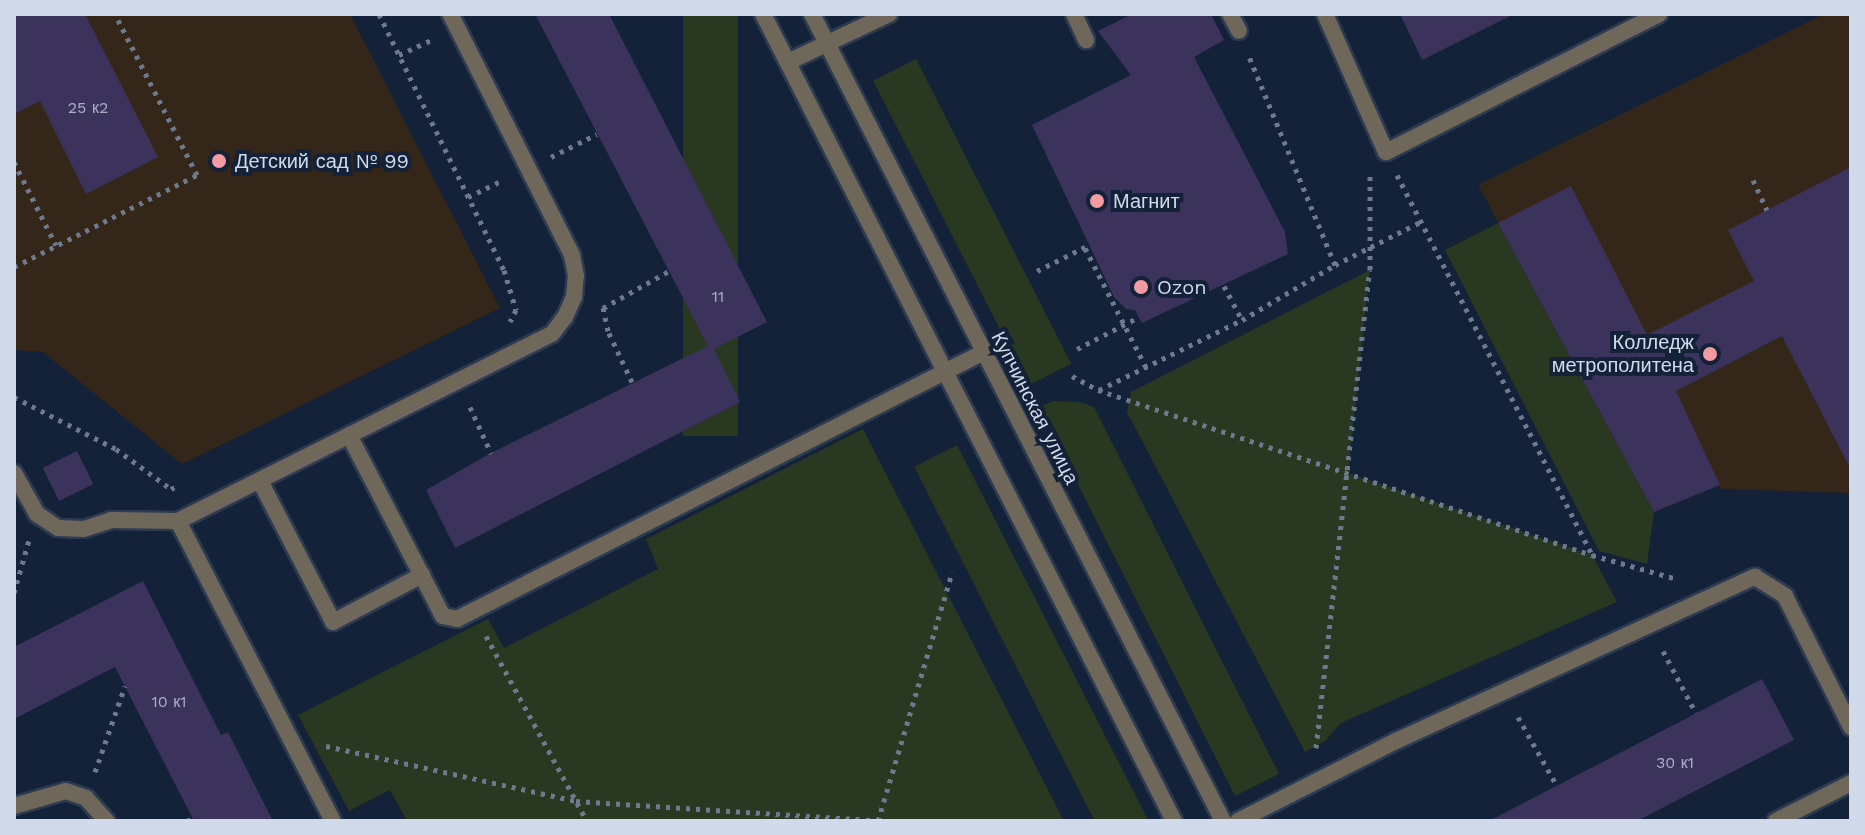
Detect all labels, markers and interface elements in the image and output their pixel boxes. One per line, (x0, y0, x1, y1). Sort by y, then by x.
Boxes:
house number: 25 к2 (68, 98, 108, 118)
place label: Детский сад № 99 (235, 149, 409, 173)
marker: Детский сад № 99 (210, 152, 228, 170)
place label: Магнит (1113, 189, 1180, 213)
marker: Магнит (1088, 192, 1106, 210)
place label: Ozon (1157, 275, 1207, 299)
marker: Ozon (1132, 278, 1150, 296)
house number: 11 (712, 287, 724, 307)
street label: Купчинская улица (986, 328, 1084, 488)
place label: Колледж метрополитена (1552, 330, 1694, 377)
marker: Колледж метрополитена (1701, 345, 1719, 363)
house number: 10 к1 (152, 692, 186, 712)
house number: 30 к1 (1656, 753, 1694, 773)

